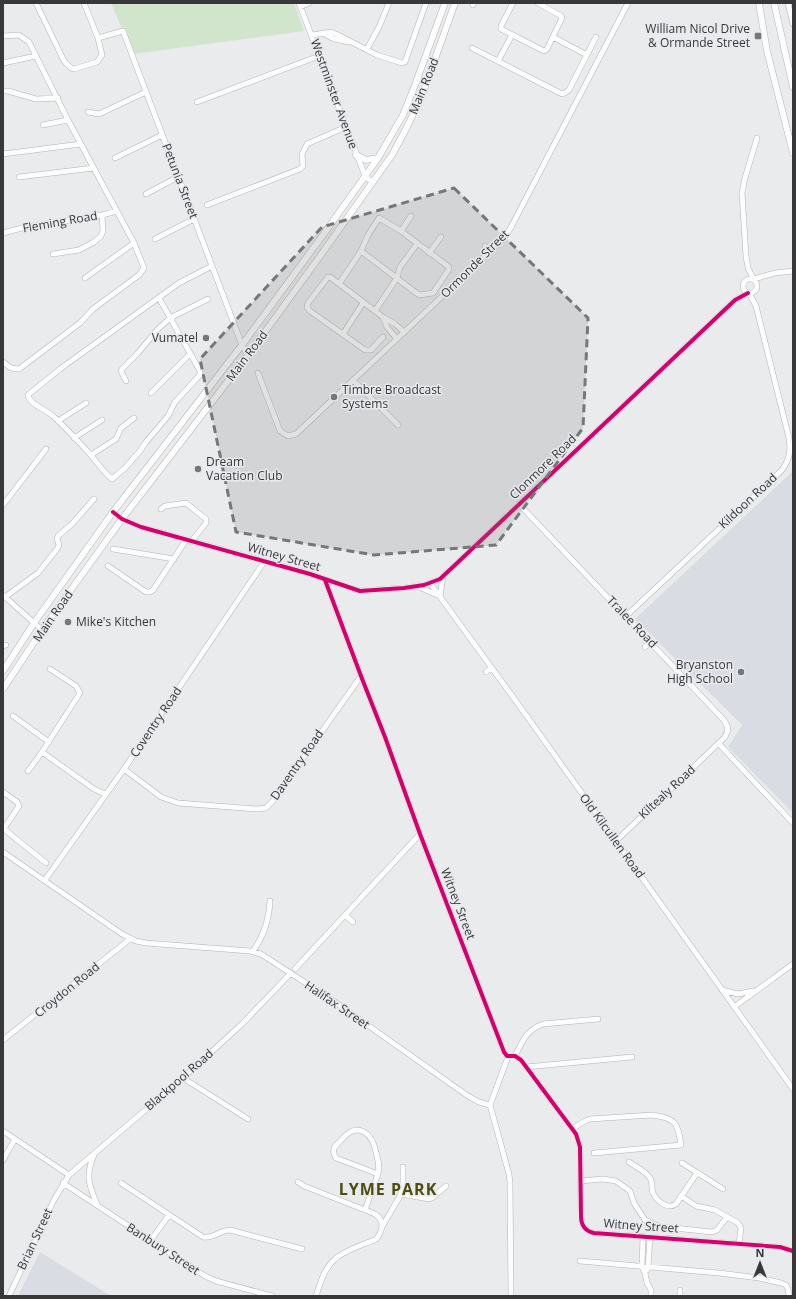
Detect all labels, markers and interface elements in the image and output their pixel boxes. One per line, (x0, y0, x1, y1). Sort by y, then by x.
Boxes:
place label: William Nicol Drive & Ormande Street (645, 20, 750, 51)
marker: William Nicol Drive & Ormande Street (753, 31, 763, 41)
street label: Westminster Avenue (307, 36, 362, 151)
street label: Main Road (404, 55, 443, 117)
street label: Petunia Street (158, 141, 203, 221)
street label: Fleming Road (21, 207, 99, 236)
street label: Ormonde Street (437, 226, 513, 302)
street label: Main Road (222, 327, 271, 385)
place label: Vumatel (152, 329, 198, 346)
marker: Vumatel (201, 333, 211, 343)
place label: Timbre Broadcast Systems (342, 381, 441, 412)
marker: Timbre Broadcast Systems (329, 392, 339, 402)
street label: Clonmore Road (505, 430, 580, 503)
place label: Dream Vacation Club (206, 453, 283, 484)
marker: Dream Vacation Club (193, 464, 203, 474)
street label: Kildoon Road (715, 469, 781, 532)
street label: Witney Street (246, 538, 323, 575)
street label: Main Road (29, 586, 77, 645)
street label: Tralee Road (603, 592, 662, 651)
place label: Mike's Kitchen (76, 613, 156, 630)
marker: Mike's Kitchen (63, 617, 73, 627)
place label: Bryanston High School (667, 656, 733, 687)
marker: Bryanston High School (736, 667, 746, 677)
street label: Coventry Road (126, 683, 186, 760)
street label: Daventry Road (266, 726, 327, 803)
street label: Kiltealy Road (635, 761, 699, 822)
street label: Old Kilcullen Road (576, 790, 649, 882)
street label: Witney Street (437, 866, 480, 942)
street label: Croydon Road (30, 958, 103, 1021)
street label: Halifax Street (301, 977, 373, 1033)
street label: Blackpool Road (141, 1045, 217, 1114)
district label: LYME PARK (339, 1178, 437, 1200)
street label: Brian Street (13, 1205, 56, 1272)
street label: Witney Street (603, 1214, 679, 1237)
street label: Banbury Street (123, 1219, 203, 1279)
north arrow (740, 1243, 780, 1283)
text: N (756, 1245, 764, 1260)

